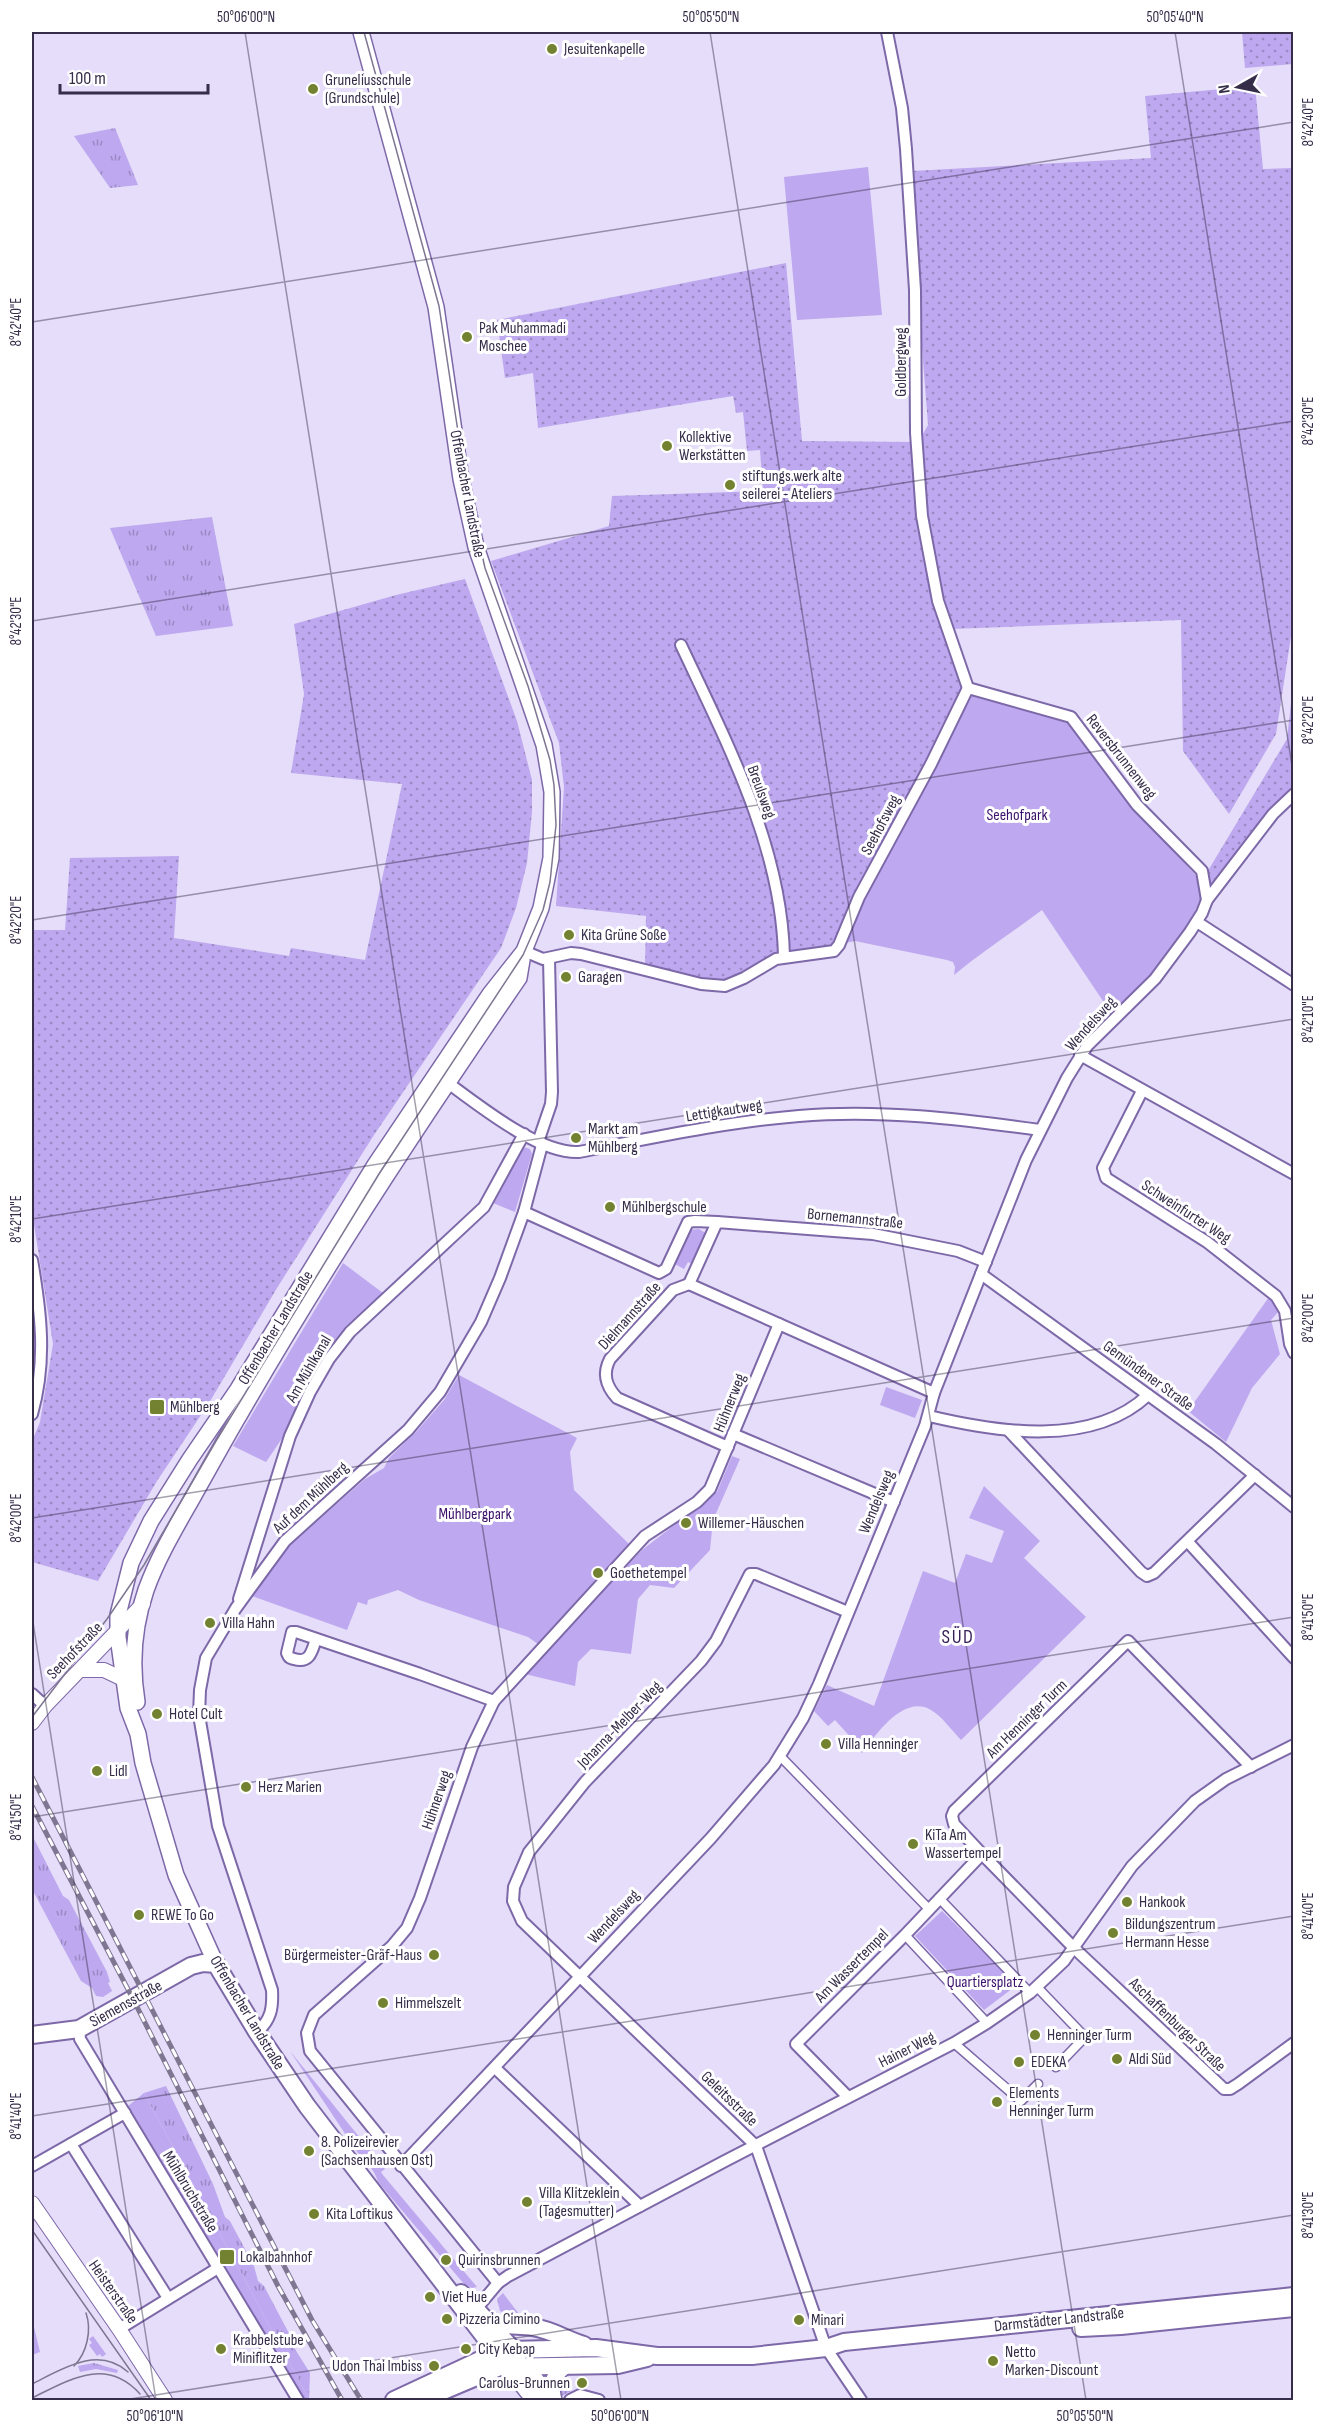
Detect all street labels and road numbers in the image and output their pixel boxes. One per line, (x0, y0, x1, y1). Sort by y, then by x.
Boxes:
street label: Goldbergweg (892, 327, 911, 397)
street label: Offenbacher Landstraße (445, 429, 489, 559)
street label: Reversbrunnenweg (1082, 711, 1160, 803)
street label: Breulsweg (743, 763, 779, 821)
street label: Seehofsweg (857, 792, 905, 858)
street label: Wendelsweg (1062, 993, 1120, 1055)
street label: Lettigkautweg (685, 1096, 763, 1126)
street label: Schweinfurter Weg (1138, 1176, 1234, 1248)
street label: Bornemannstraße (806, 1205, 904, 1233)
street label: Offenbacher Landstraße (235, 1268, 317, 1388)
street label: Dielmannstraße (595, 1278, 665, 1354)
street label: Am Mühlkanal (282, 1332, 336, 1407)
street label: Gemündener Straße (1099, 1337, 1197, 1415)
street label: Hühnerweg (710, 1371, 750, 1435)
street label: Auf dem Mühlberg (269, 1458, 353, 1538)
street label: Wendelsweg (855, 1467, 899, 1537)
street label: Seehofstraße (43, 1618, 107, 1684)
street label: Am Henninger Turm (982, 1676, 1071, 1763)
street label: Johanna-Melber-Weg (573, 1678, 666, 1773)
street label: Hühnerweg (418, 1768, 456, 1832)
street label: Wendelsweg (584, 1886, 644, 1948)
street label: Am Wassertempel (811, 1925, 893, 2007)
street label: Offenbacher Landstraße (206, 1953, 288, 2073)
street label: Aschaffenburger Straße (1124, 1973, 1229, 2076)
street label: Siemensstraße (87, 1976, 165, 2032)
street label: Hainer Weg (876, 2028, 938, 2072)
street label: Geleitsstraße (697, 2067, 761, 2131)
street label: Mühlbruchstraße (158, 2148, 222, 2236)
street label: Heisterstraße (84, 2257, 142, 2327)
street label: Darmstädter Landstraße (993, 2304, 1125, 2336)

